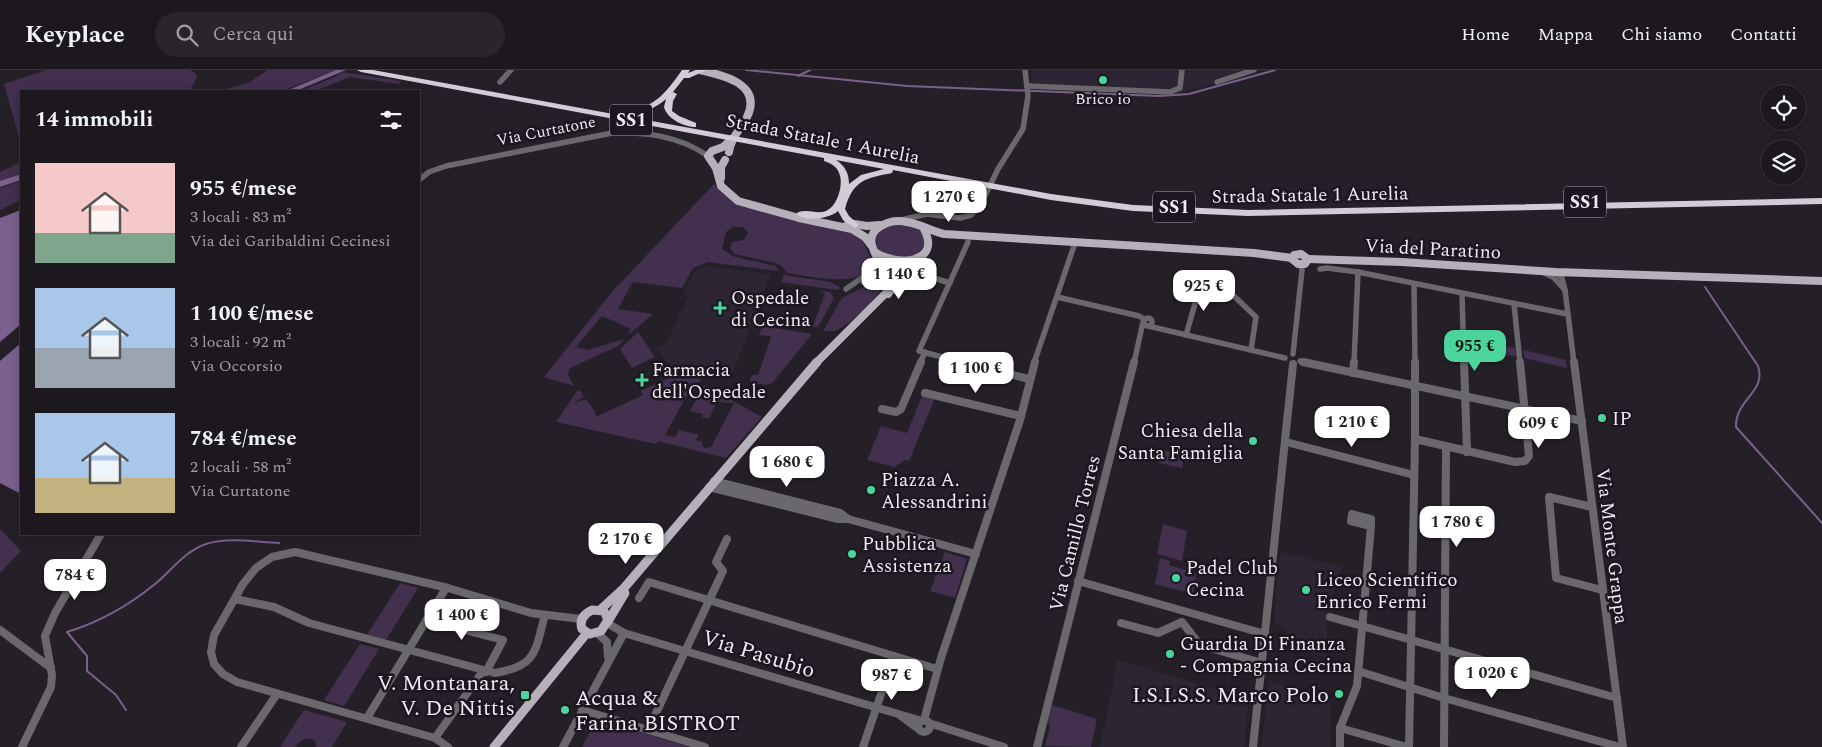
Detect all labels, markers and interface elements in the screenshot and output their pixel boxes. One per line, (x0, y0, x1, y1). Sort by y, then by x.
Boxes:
search box (155, 12, 505, 57)
text: Keyplace (25, 17, 125, 53)
text: Cerca qui (213, 20, 294, 49)
icon: search (173, 21, 201, 49)
text: Home (1461, 21, 1510, 48)
text: Mappa (1538, 21, 1593, 48)
text: Chi siamo (1621, 21, 1702, 48)
text: Contatti (1730, 21, 1797, 48)
marker: Brico io (1097, 74, 1109, 86)
map controls (1761, 85, 1806, 185)
button: locate (1761, 85, 1806, 130)
place label: Brico io (1075, 87, 1131, 111)
text: 14 immobili (35, 104, 153, 136)
road number: SS1 (610, 104, 652, 136)
icon: filters (377, 106, 405, 134)
street label: Strada Statale 1 Aurelia (723, 106, 923, 173)
street label: Via Curtatone (495, 110, 598, 152)
button: layers (1761, 140, 1806, 185)
text: 955 €/mese (190, 173, 297, 205)
street label: Strada Statale 1 Aurelia (1211, 179, 1409, 212)
pin: 1 270 € (903, 180, 995, 223)
icon: home (75, 183, 135, 243)
text: 1 270 € (923, 185, 975, 209)
road number: SS1 (1564, 186, 1606, 218)
road number: SS1 (1153, 191, 1195, 222)
text: 3 locali · 83 m² (190, 205, 291, 229)
text: Via dei Garibaldini Cecinesi (190, 229, 391, 253)
street label: Via del Paratino (1364, 231, 1502, 268)
pin: 1 140 € (853, 258, 945, 300)
text: 1 140 € (873, 262, 925, 286)
pin: 925 € (1169, 270, 1239, 312)
text: 925 € (1184, 274, 1224, 298)
place label: Ospedale di Cecina (731, 284, 811, 335)
text: 1 100 €/mese (190, 298, 314, 330)
marker: Ospedale di Cecina (713, 301, 727, 315)
icon: home (75, 308, 135, 368)
text: 3 locali · 92 m² (190, 330, 291, 354)
pin: 955 € (1440, 330, 1510, 372)
text: 955 € (1455, 334, 1495, 358)
pin: 1 100 € (930, 352, 1022, 394)
text: Via Occorsio (190, 354, 282, 378)
place label: Farmacia dell'Ospedale (652, 356, 766, 407)
text: 1 100 € (950, 356, 1002, 380)
marker: Farmacia dell'Ospedale (636, 374, 648, 386)
place label: IP (1612, 405, 1632, 434)
pin: 1 210 € (1306, 406, 1398, 448)
pin: 609 € (1504, 406, 1574, 449)
text: 1 210 € (1326, 410, 1378, 434)
text: 609 € (1519, 411, 1559, 435)
marker: IP (1596, 412, 1608, 424)
place label: Chiesa della Santa Famiglia (1118, 417, 1244, 468)
text: 784 €/mese (190, 423, 297, 455)
icon: home (75, 433, 135, 493)
marker: Chiesa della Santa Famiglia (1247, 435, 1259, 447)
pin: 1 680 € (741, 446, 833, 488)
text: 1 680 € (761, 450, 813, 474)
street label: Via Camillo Torres (1042, 452, 1109, 615)
text: 2 locali · 58 m² (190, 455, 291, 479)
place label: Piazza A. Alessandrini (881, 466, 987, 517)
street label: Via Monte Grappa (1588, 467, 1636, 626)
text: Via Curtatone (190, 479, 290, 503)
marker: Piazza A. Alessandrini (865, 484, 877, 496)
pin: 1 780 € (1411, 506, 1503, 548)
text: 1 780 € (1431, 510, 1483, 534)
pin: 2 170 € (580, 522, 672, 565)
text: 2 170 € (600, 527, 652, 551)
place label: Pubblica Assistenza (862, 530, 952, 581)
marker: Pubblica Assistenza (846, 548, 858, 560)
place label: Padel Club Cecina (1186, 554, 1278, 605)
pin: 784 € (40, 558, 110, 601)
text: 784 € (55, 563, 95, 587)
place label: Liceo Scientifico Enrico Fermi (1316, 566, 1458, 617)
marker: Padel Club Cecina (1170, 572, 1182, 584)
marker: Liceo Scientifico Enrico Fermi (1300, 584, 1312, 596)
pin: 1 400 € (416, 598, 508, 641)
text: 1 400 € (436, 603, 488, 627)
street label: Via Pasubio (698, 622, 819, 687)
place label: Guardia Di Finanza - Compagnia Cecina (1180, 630, 1352, 681)
marker: Guardia Di Finanza - Compagnia Cecina (1164, 648, 1176, 660)
pin: 1 020 € (1446, 656, 1538, 699)
pin: 987 € (857, 658, 927, 701)
text: 1 020 € (1466, 661, 1518, 685)
text: 987 € (872, 663, 912, 687)
place label: V. Montanara, V. De Nittis (377, 667, 515, 725)
place label: I.S.I.S.S. Marco Polo (1132, 679, 1329, 712)
place label: Acqua & Farina BISTROT (575, 682, 740, 740)
marker: I.S.I.S.S. Marco Polo (1333, 688, 1345, 700)
marker: V. Montanara, V. De Nittis (519, 689, 531, 701)
marker: Acqua & Farina BISTROT (559, 704, 571, 716)

